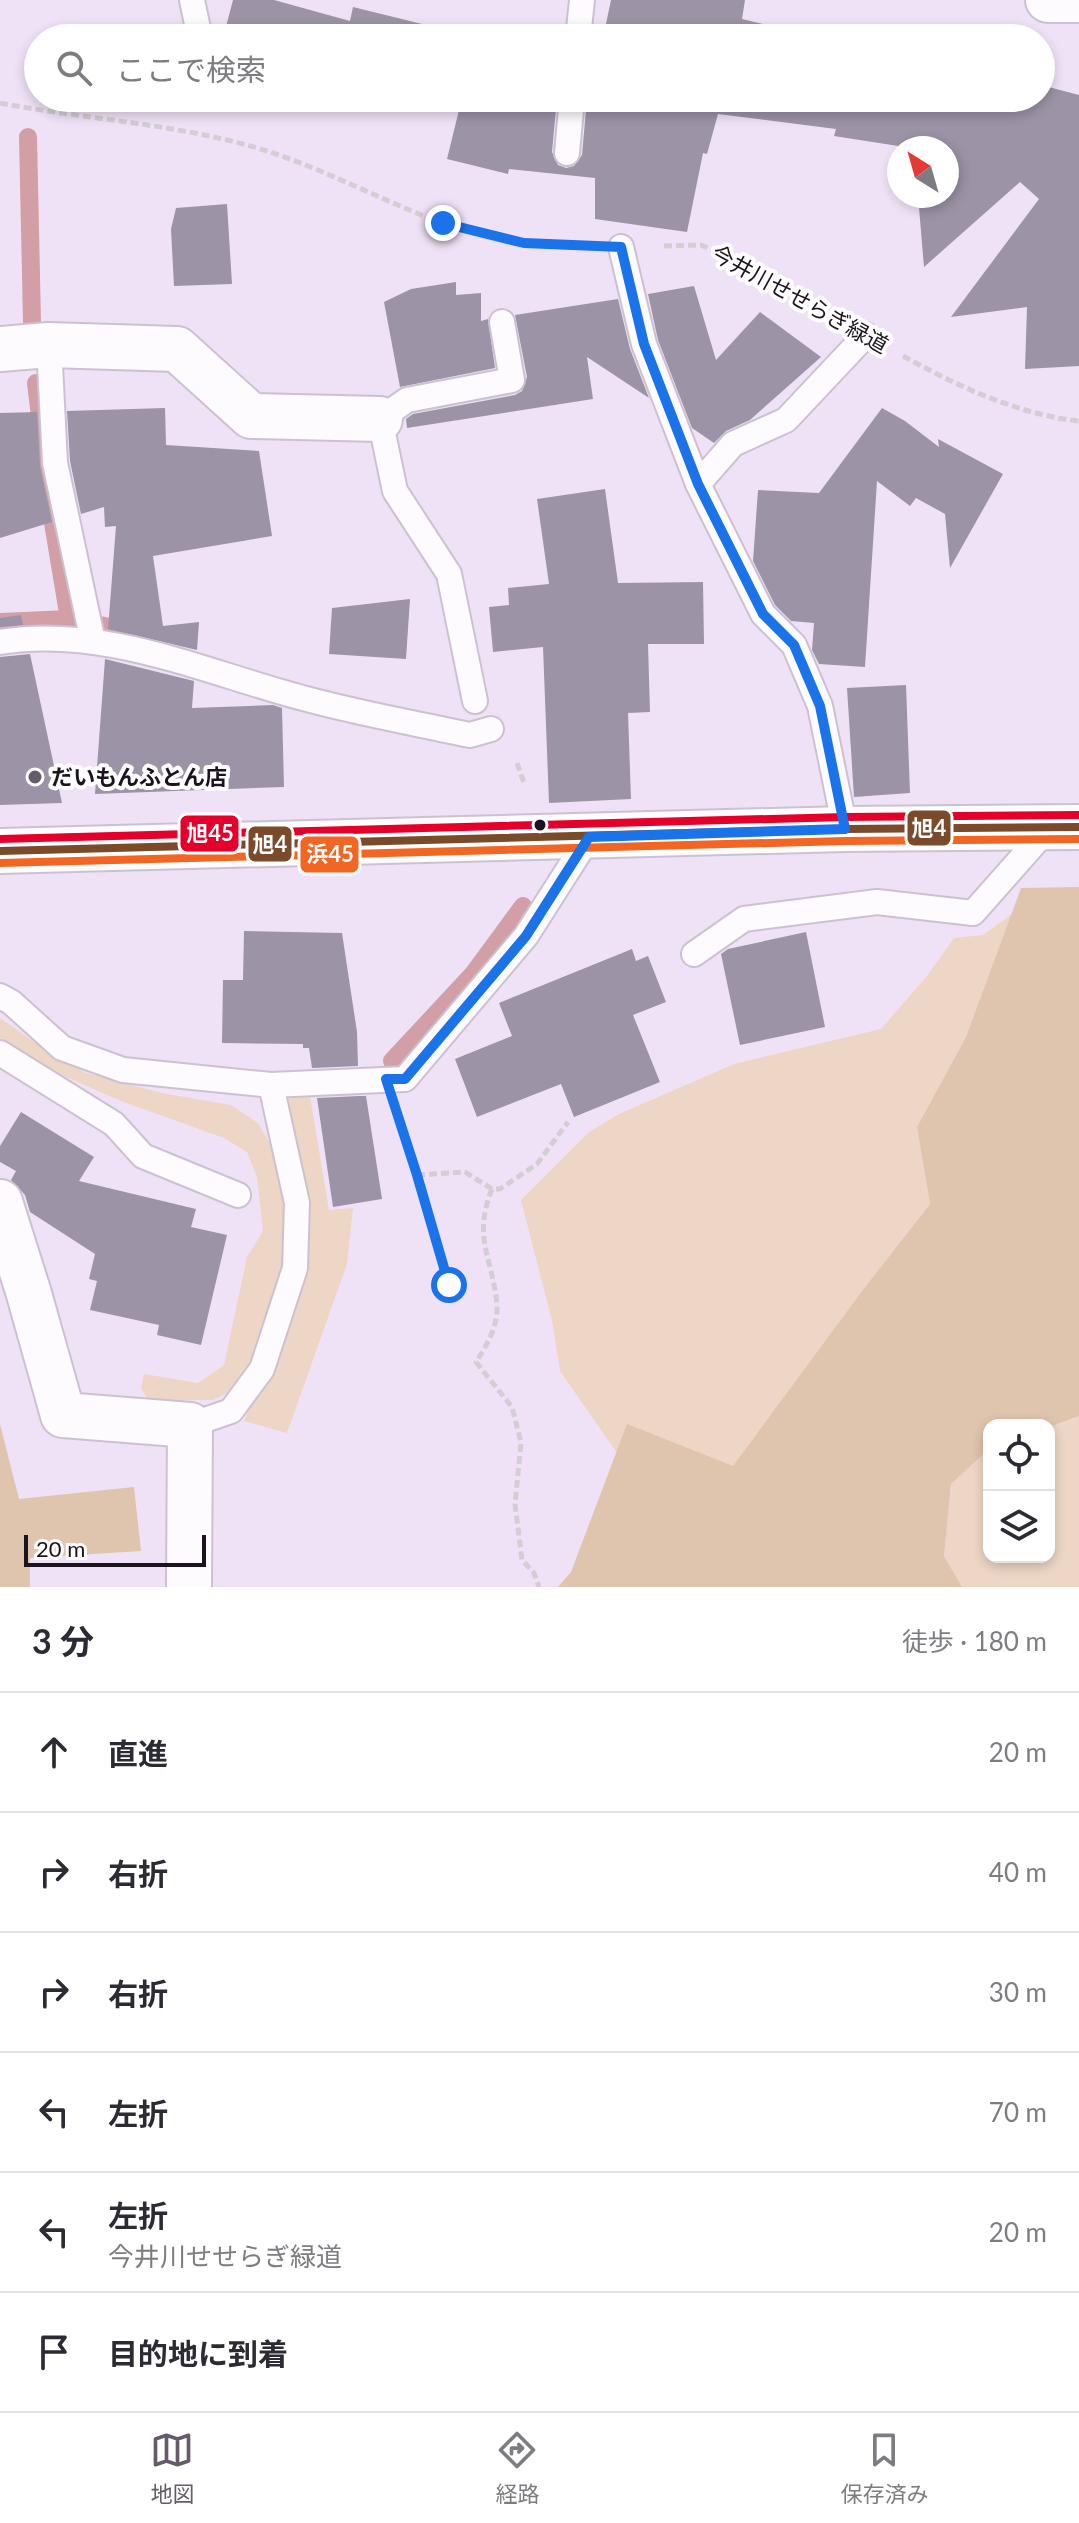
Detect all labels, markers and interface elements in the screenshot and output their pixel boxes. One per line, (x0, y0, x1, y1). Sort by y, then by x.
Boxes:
search box (24, 24, 1055, 112)
icon: search (52, 46, 96, 90)
text: ここで検索 (116, 51, 266, 87)
north arrow (887, 136, 959, 208)
route end (425, 205, 461, 241)
street label: 今井川せせらぎ緑道 (707, 239, 893, 358)
place label: だいもんふとん店 (51, 763, 227, 790)
marker: だいもんふとん店 (26, 768, 44, 786)
line badge: 旭4 (906, 809, 952, 847)
line badge: 旭45 (179, 814, 240, 853)
text: 旭4 (912, 814, 947, 841)
unlabelled marker (532, 817, 548, 833)
text: 旭45 (186, 819, 234, 846)
line badge: 旭4 (247, 825, 293, 863)
text: 旭4 (253, 830, 288, 857)
line badge: 浜45 (299, 835, 360, 874)
text: 浜45 (306, 840, 354, 867)
route start (431, 1267, 467, 1303)
map controls (983, 1419, 1055, 1563)
button: locate (983, 1419, 1055, 1491)
button: layers (983, 1491, 1055, 1563)
scale bar (24, 1531, 206, 1567)
text: 20 m (36, 1535, 85, 1562)
text: 3 分 (32, 1620, 94, 1661)
text: 徒歩 · 180 m (902, 1625, 1047, 1657)
icon: ahead (32, 1730, 76, 1774)
text: 直進 (108, 1735, 168, 1771)
text: 20 m (989, 1736, 1047, 1768)
icon: right (32, 1850, 76, 1894)
text: 右折 (108, 1855, 168, 1891)
text: 40 m (989, 1856, 1047, 1888)
icon: right (32, 1970, 76, 2014)
text: 右折 (108, 1975, 168, 2011)
text: 30 m (989, 1976, 1047, 2008)
icon: left (32, 2090, 76, 2134)
text: 左折 (108, 2095, 168, 2131)
text: 70 m (989, 2096, 1047, 2128)
text: 左折 (108, 2197, 168, 2233)
icon: left (32, 2210, 76, 2254)
text: 20 m (989, 2216, 1047, 2248)
text: 今井川せせらぎ緑道 (108, 2240, 342, 2272)
icon: arrive (32, 2330, 76, 2374)
text: 目的地に到着 (108, 2335, 288, 2371)
tab: 地図 (150, 2428, 195, 2508)
tab: 経路 (495, 2428, 540, 2508)
tab: 保存済み (840, 2428, 929, 2508)

